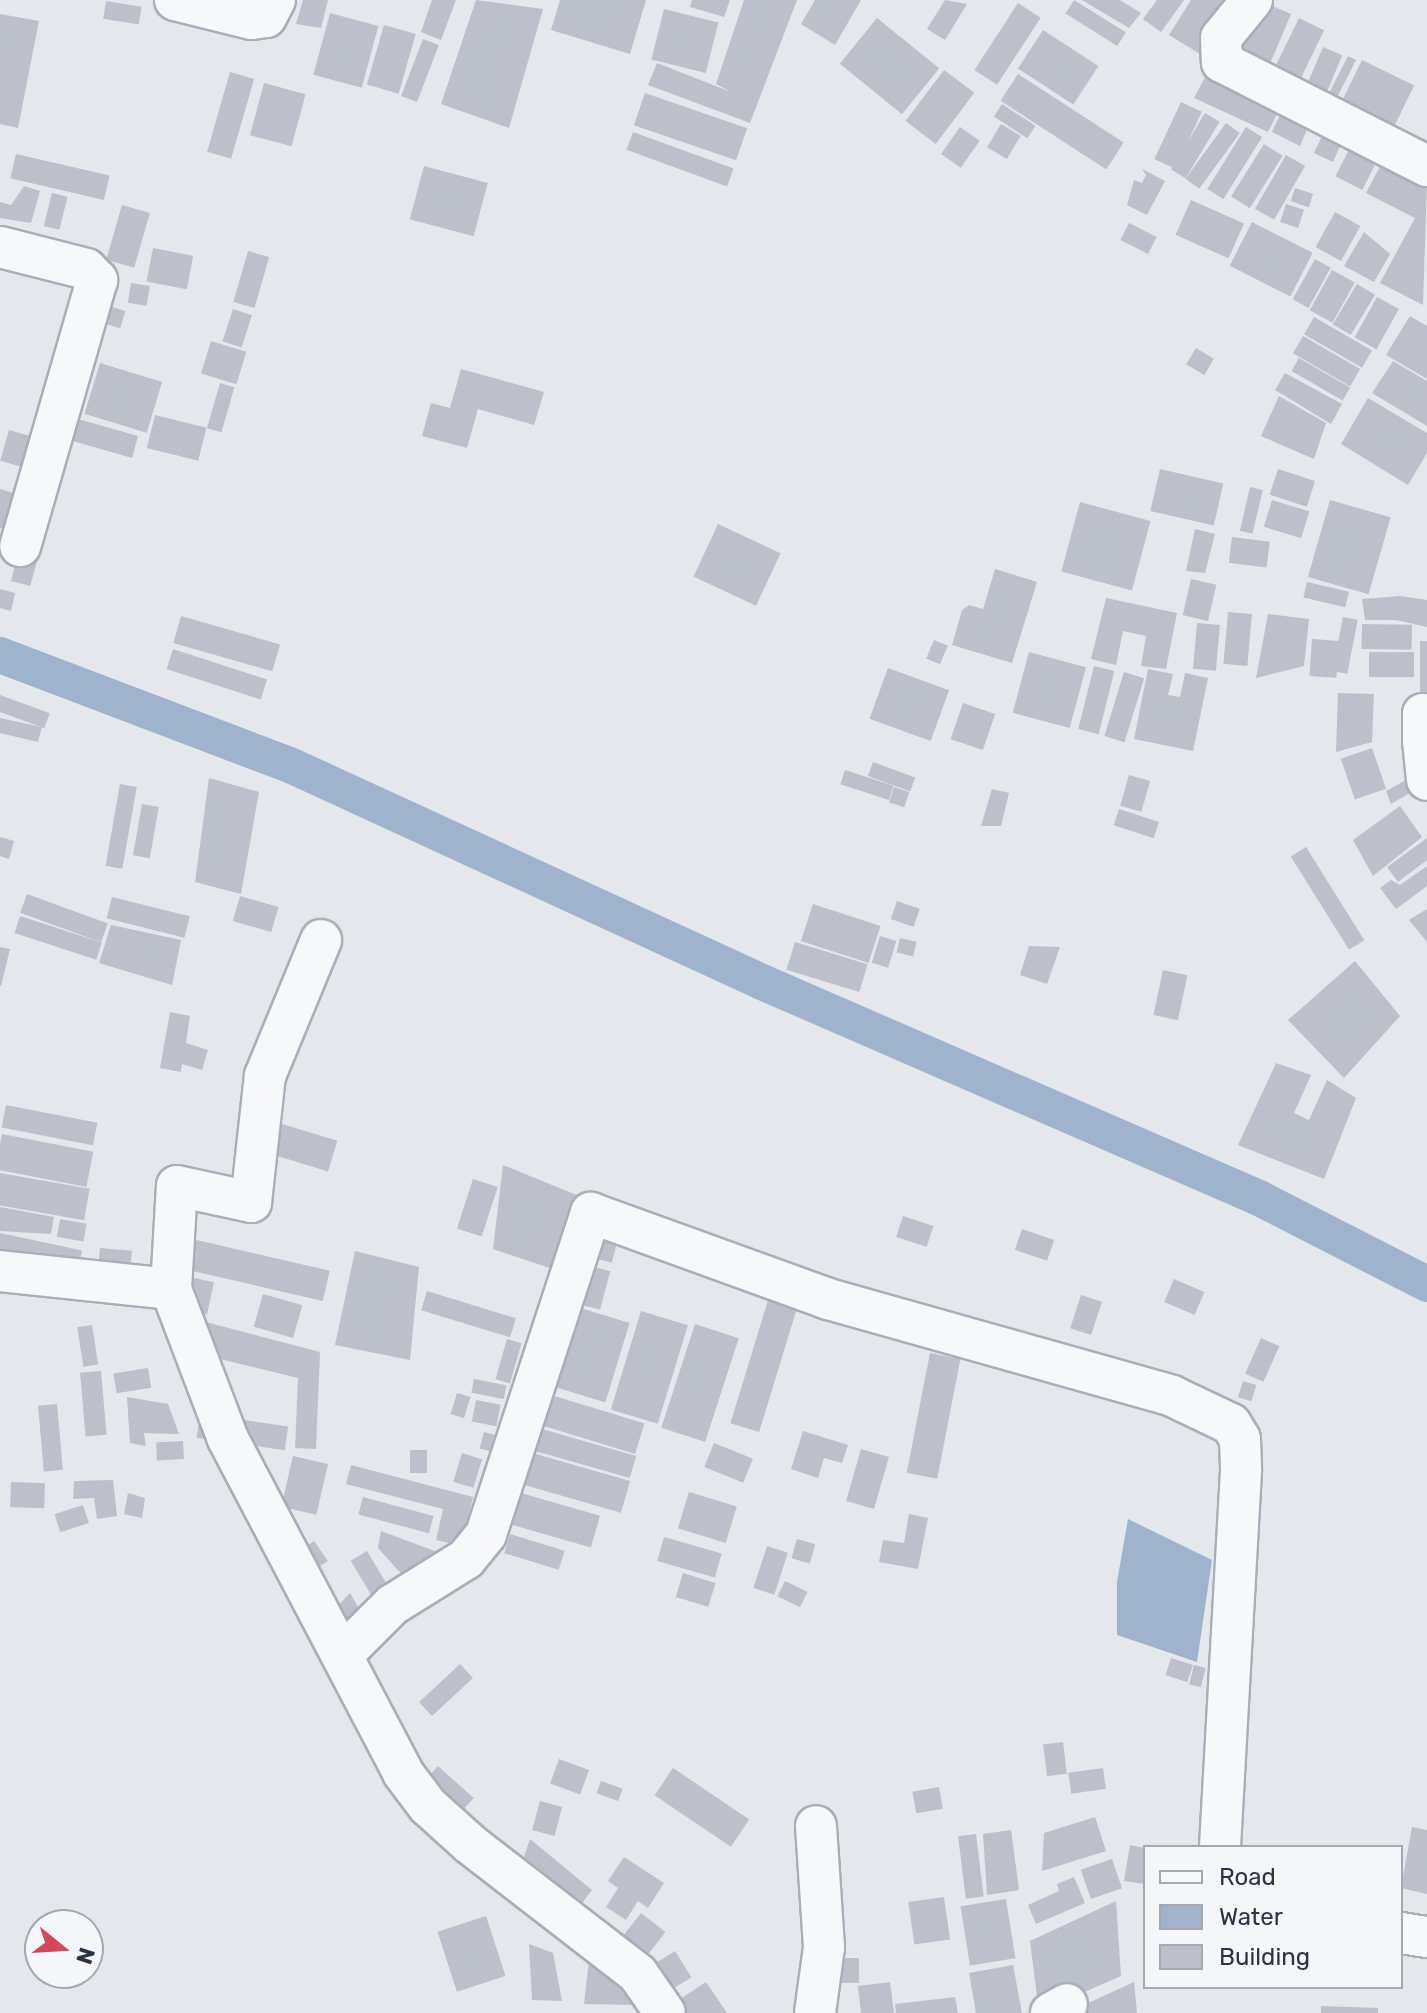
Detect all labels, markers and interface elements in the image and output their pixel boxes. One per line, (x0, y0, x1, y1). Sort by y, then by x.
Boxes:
legend (1143, 1845, 1403, 1989)
text: Road (1219, 1863, 1276, 1891)
text: Water (1219, 1903, 1283, 1931)
north arrow (24, 1909, 104, 1989)
text: Building (1219, 1943, 1310, 1971)
text: N (70, 1944, 101, 1968)

